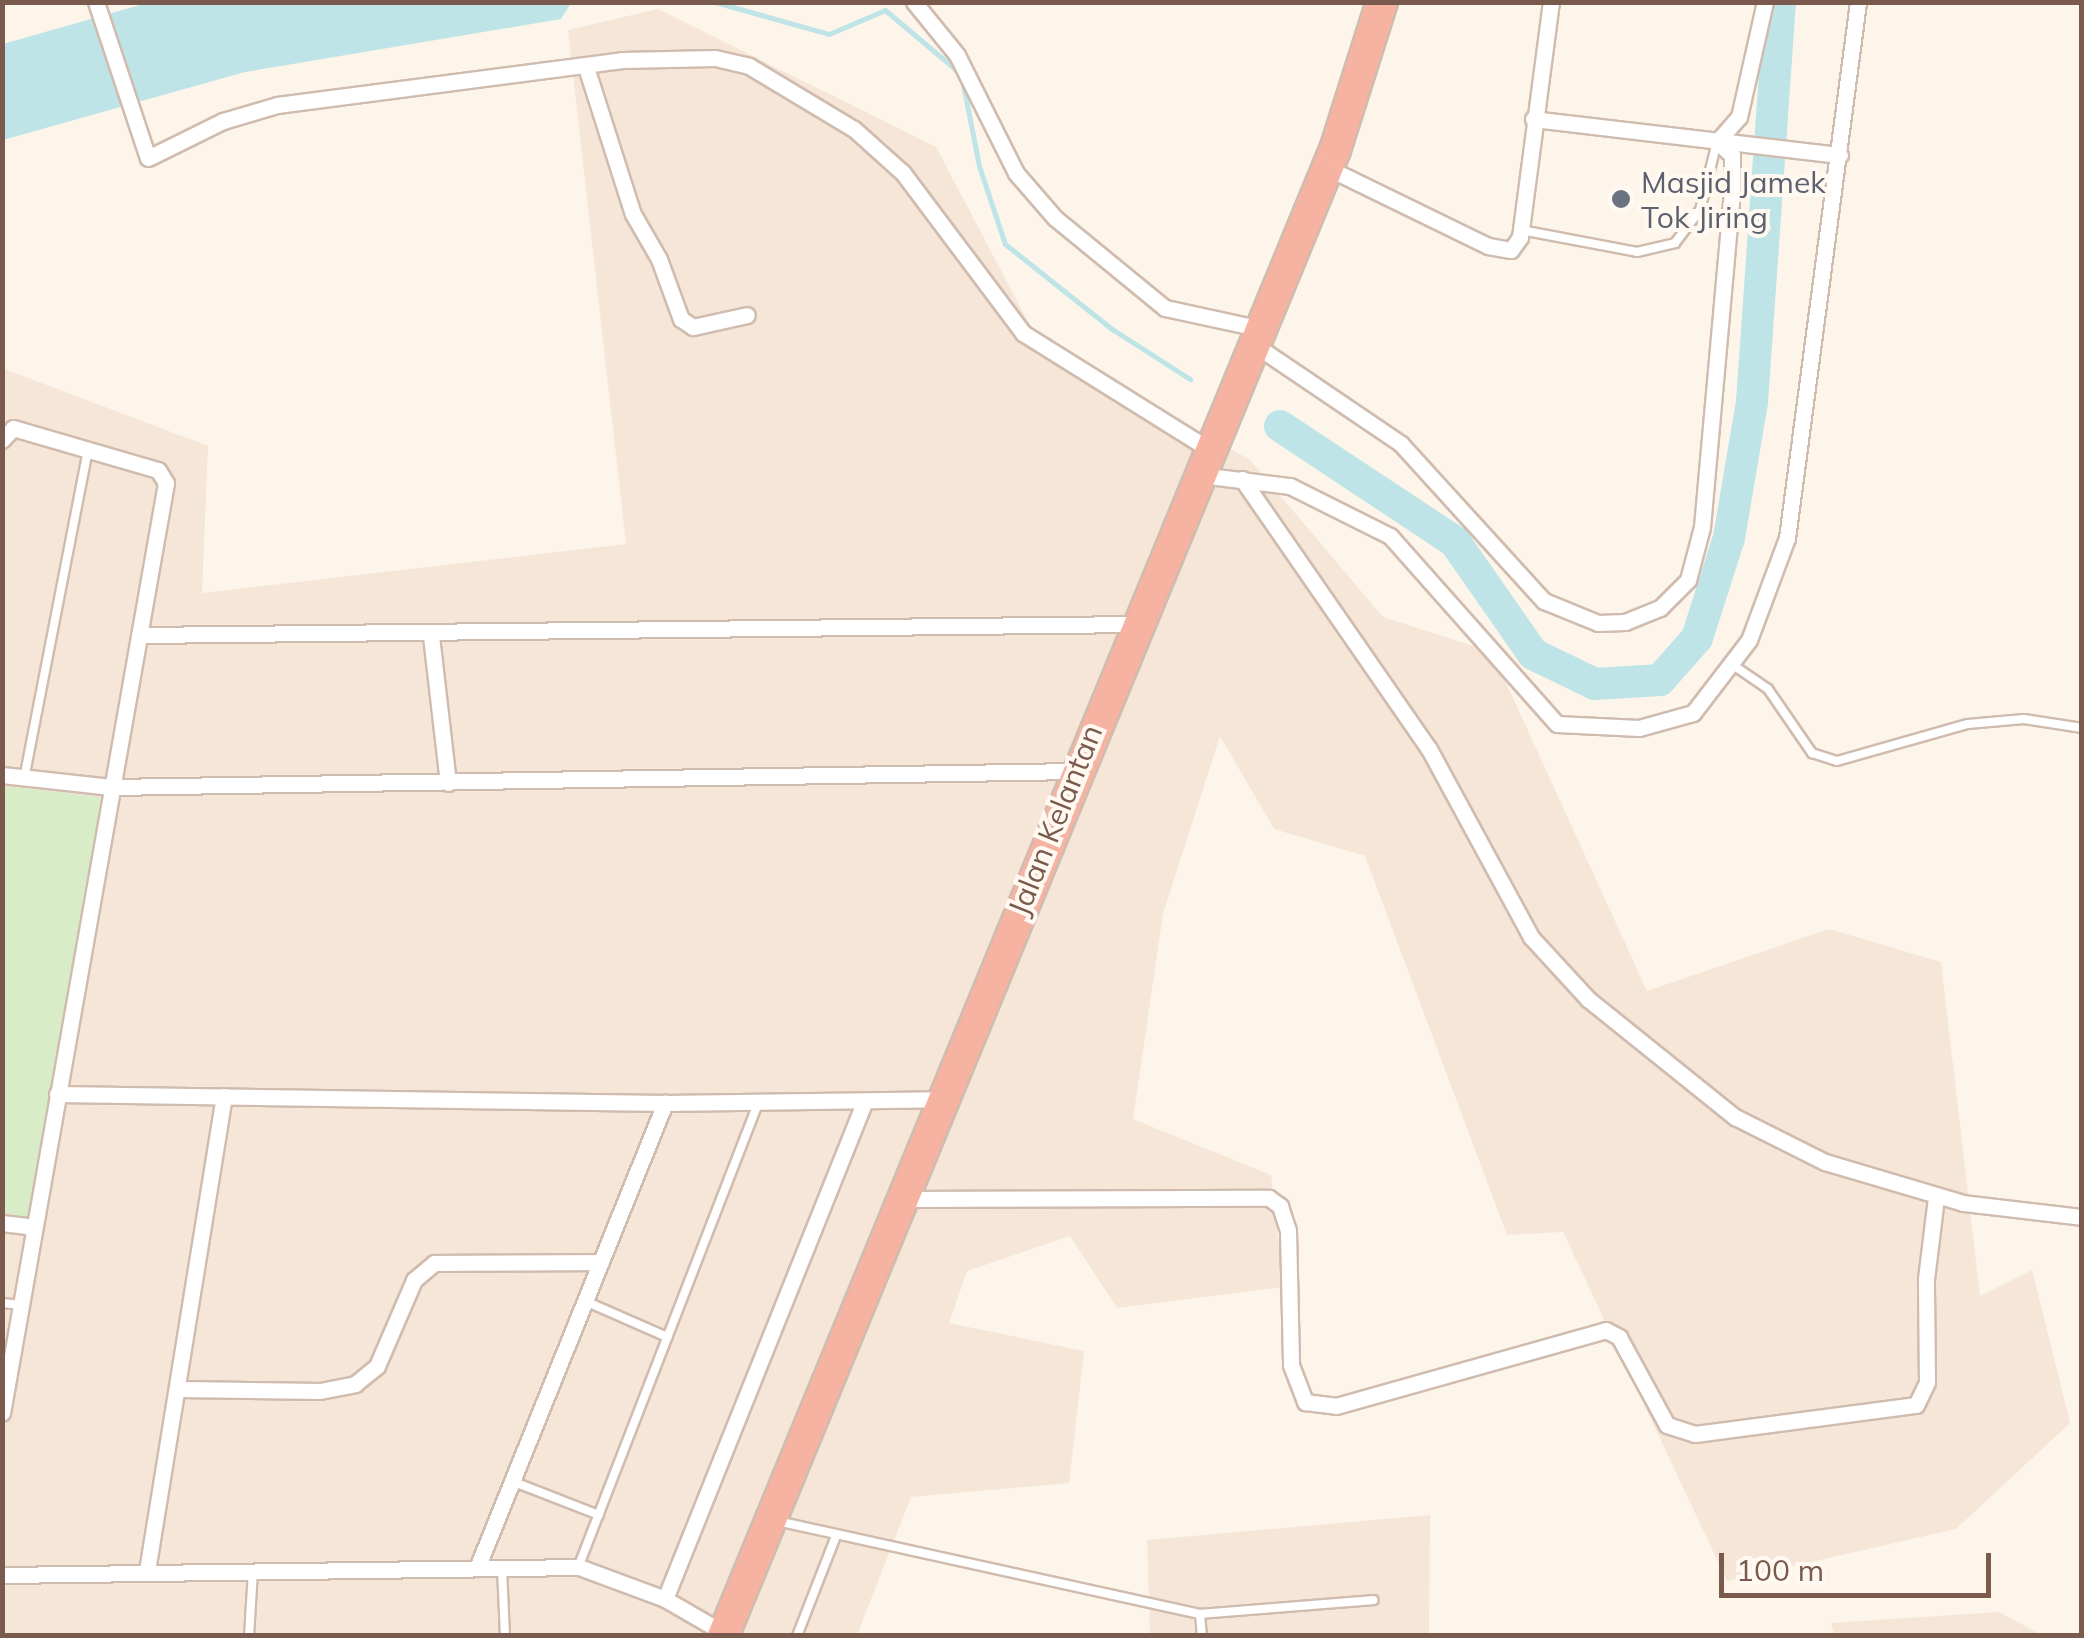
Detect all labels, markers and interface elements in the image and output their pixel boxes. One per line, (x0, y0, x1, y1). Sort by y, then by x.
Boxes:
place label: Masjid Jamek Tok Jiring (1641, 164, 1826, 234)
marker: Masjid Jamek Tok Jiring (1610, 188, 1632, 210)
street label: Jalan Kelantan (1000, 720, 1110, 920)
scale bar (1724, 1533, 1996, 1595)
text: 100 m (1736, 1551, 1824, 1589)

